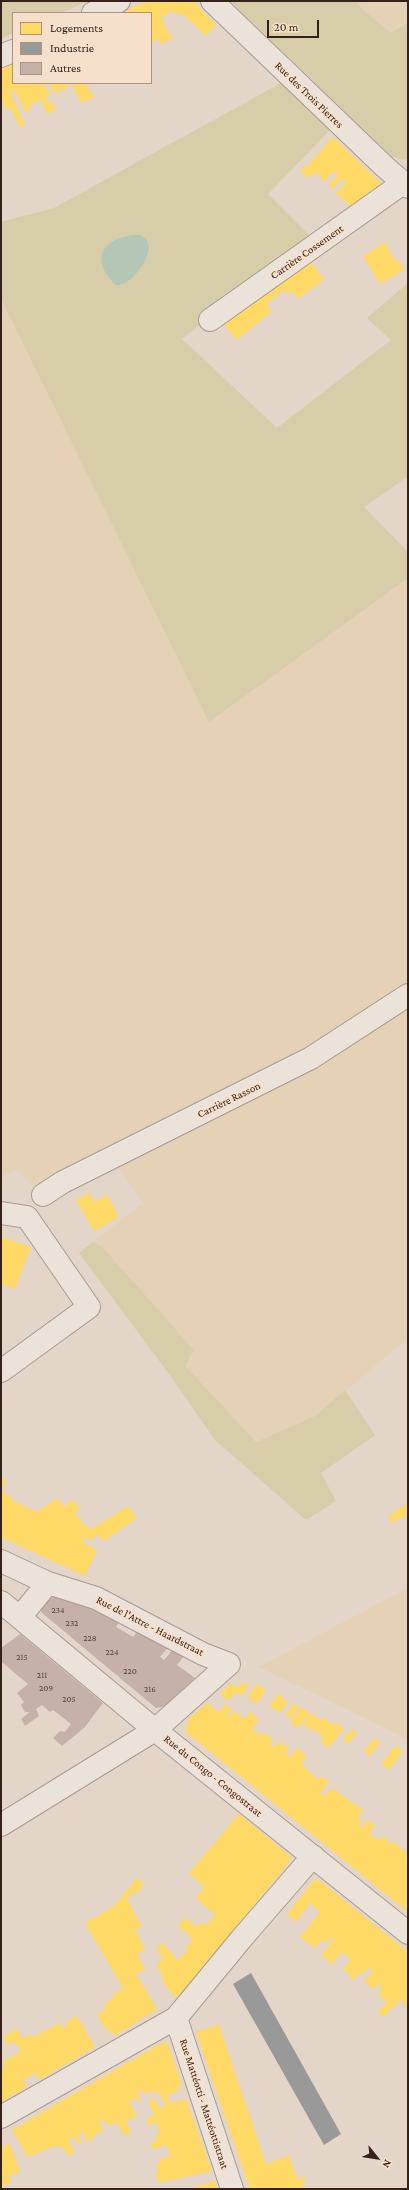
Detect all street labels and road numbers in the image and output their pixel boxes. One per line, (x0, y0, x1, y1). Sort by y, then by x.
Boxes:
street label: Rue des Trois Pierres (272, 59, 346, 131)
street label: Carrière Cossement (268, 222, 346, 282)
street label: Carrière Rasson (195, 1079, 263, 1121)
street label: Rue de l'Attre - Haardstraat (94, 1593, 206, 1659)
street label: Rue du Congo - Congostraat (161, 1732, 265, 1820)
street label: Rue Mattéotti - Mattéottistraat (177, 2037, 231, 2171)

